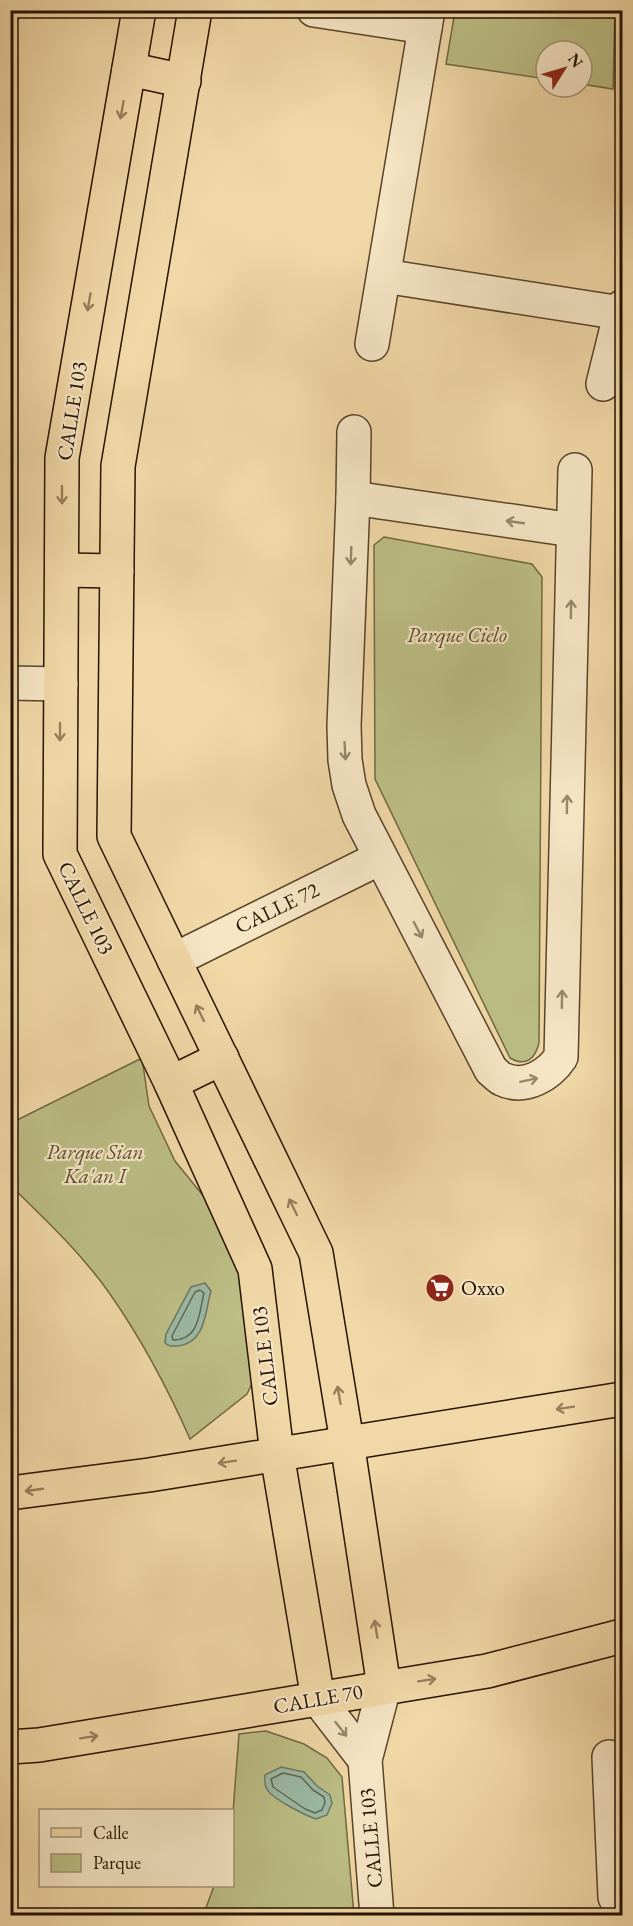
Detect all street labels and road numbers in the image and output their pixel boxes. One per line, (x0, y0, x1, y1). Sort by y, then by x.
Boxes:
street label: CALLE 103 (50, 359, 93, 463)
street label: CALLE 103 (52, 857, 121, 959)
street label: CALLE 72 (230, 876, 323, 939)
street label: CALLE 103 (245, 1305, 284, 1407)
street label: CALLE 70 (271, 1677, 365, 1720)
street label: CALLE 103 (353, 1787, 388, 1889)

